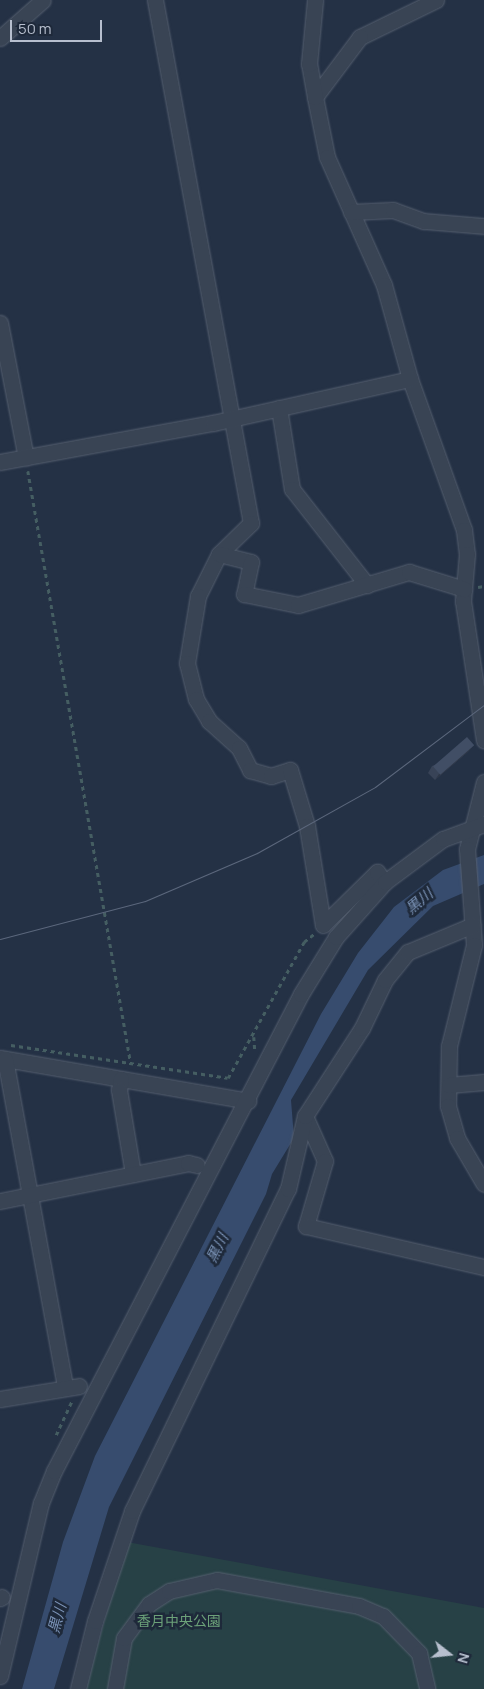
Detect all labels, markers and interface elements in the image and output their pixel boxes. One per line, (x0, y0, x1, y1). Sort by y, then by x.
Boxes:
scale bar (12, 10, 105, 42)
text: 50 m (18, 18, 52, 39)
water label: 黒川 (402, 884, 436, 918)
water label: 黒川 (202, 1231, 232, 1265)
water label: 黒川 (44, 1601, 70, 1635)
park label: 香月中央公園 (137, 1613, 221, 1629)
north arrow (424, 1629, 474, 1679)
text: N (453, 1651, 474, 1666)

